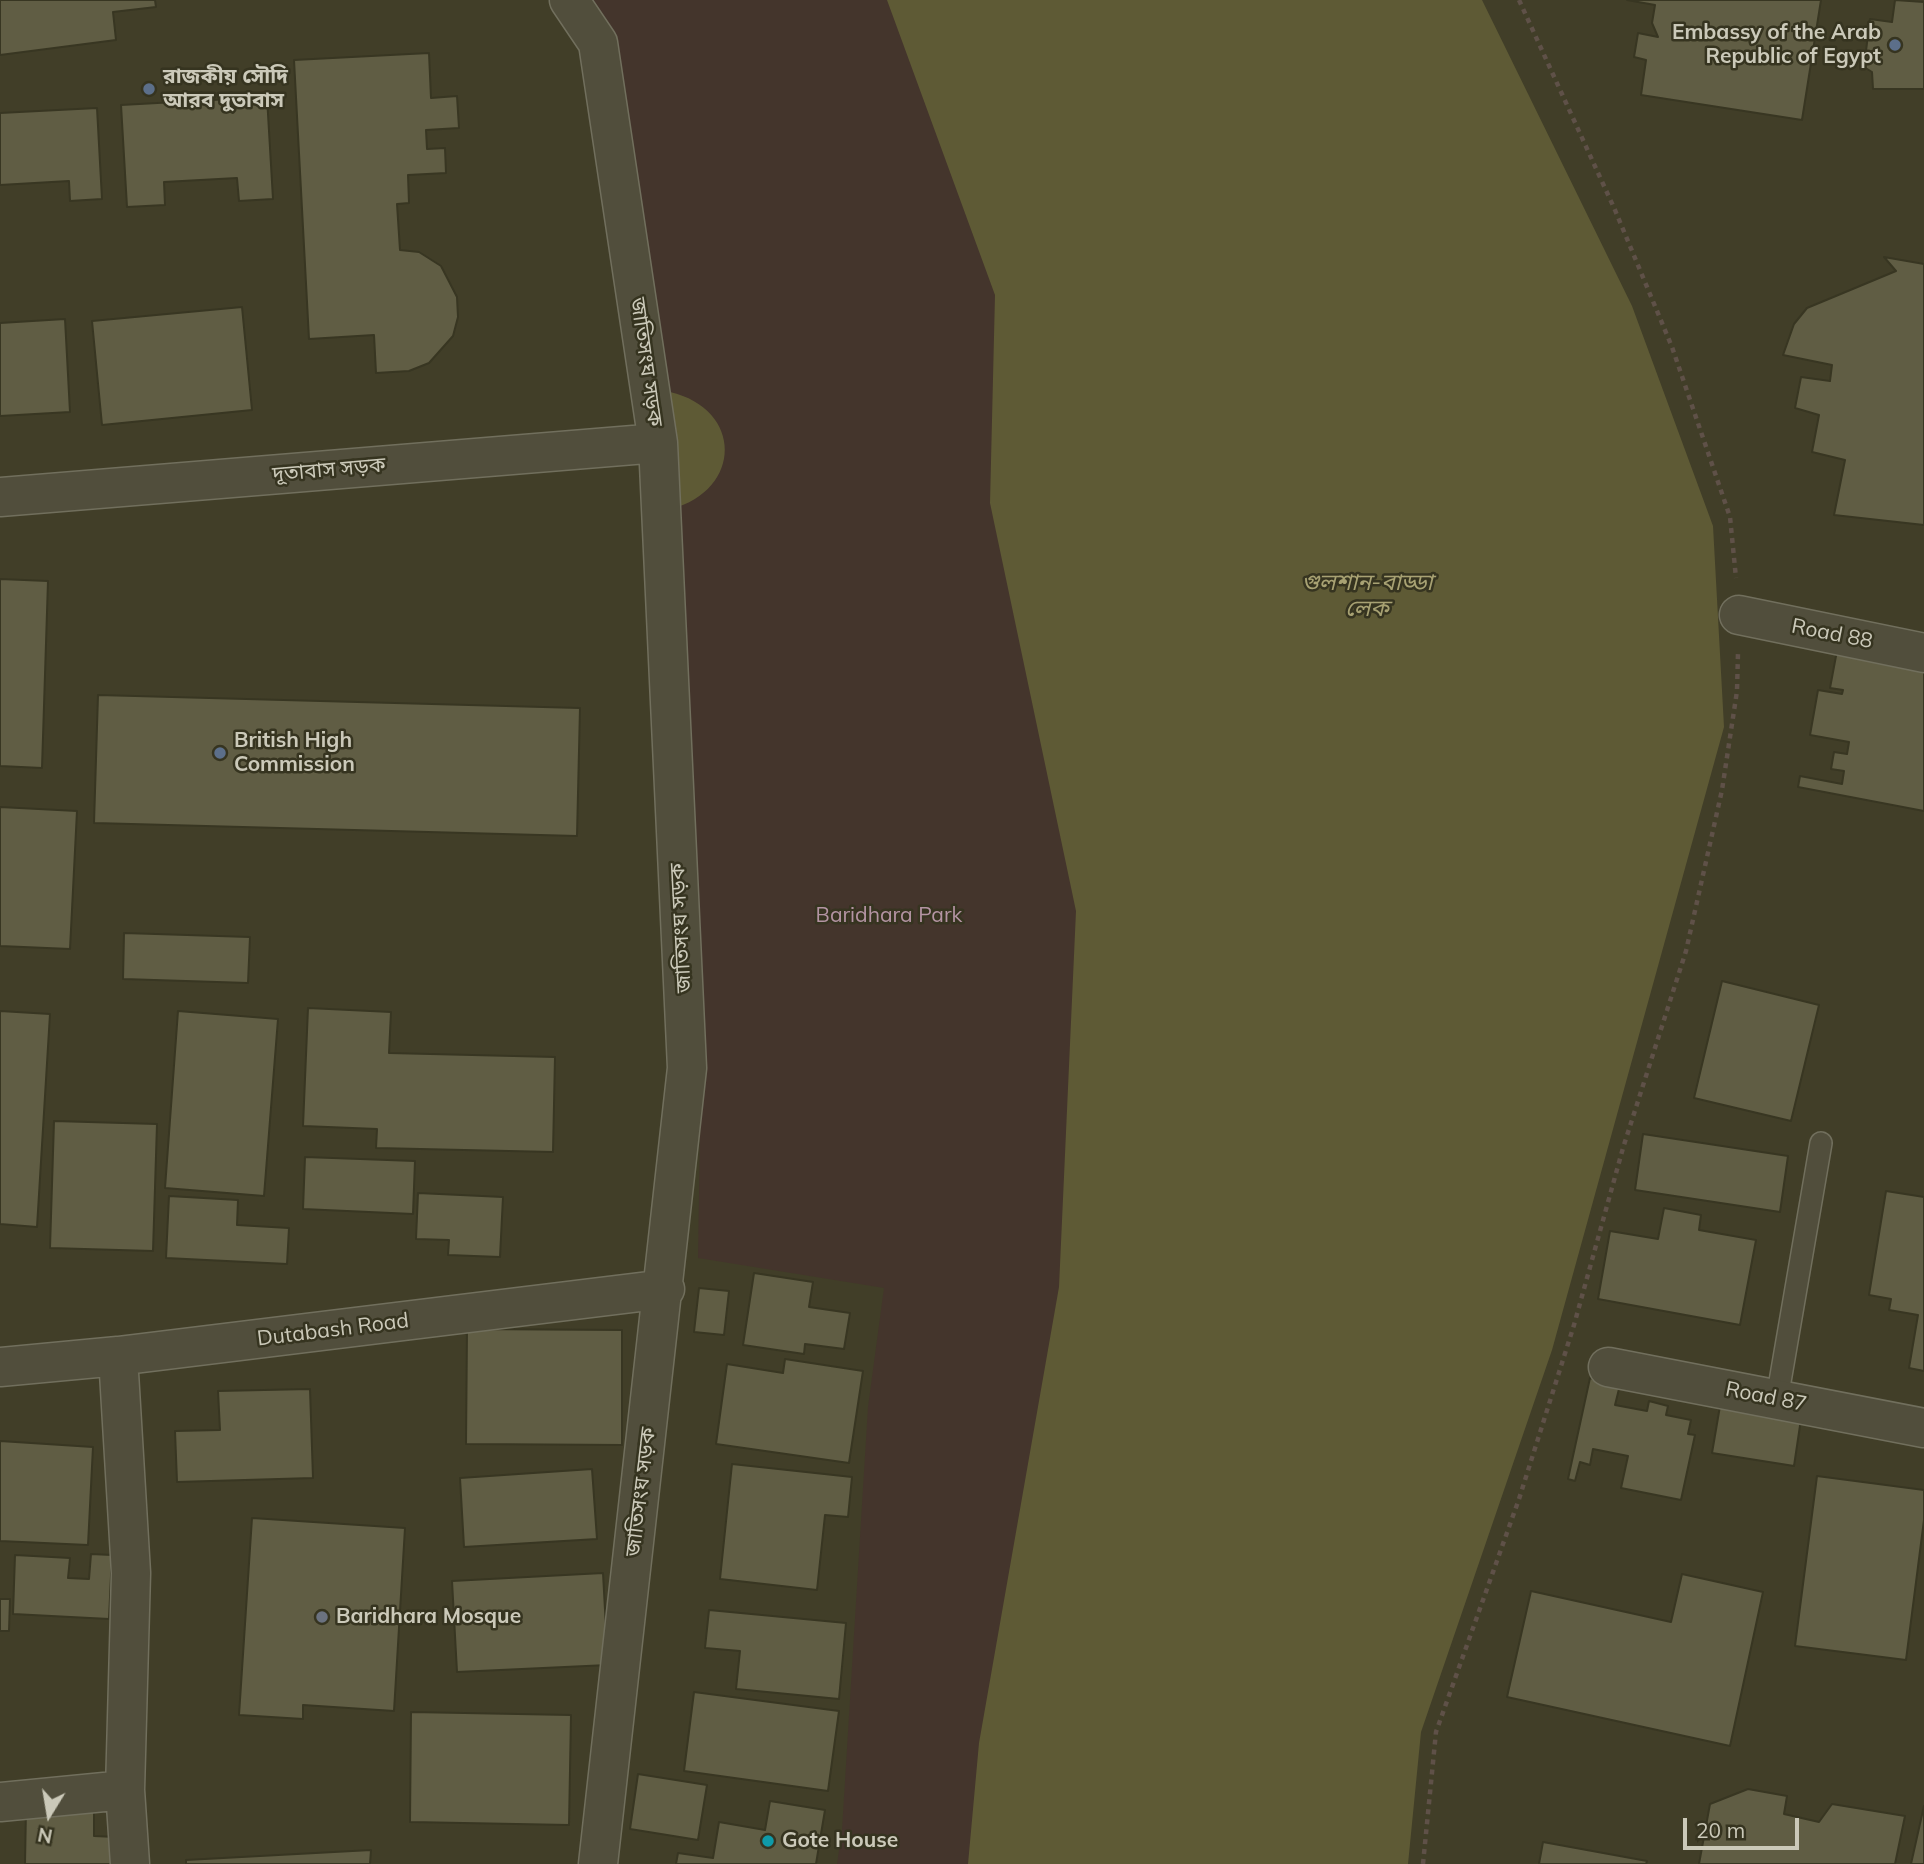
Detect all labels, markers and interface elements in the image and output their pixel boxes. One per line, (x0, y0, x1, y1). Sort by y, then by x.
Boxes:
place label: Embassy of the Arab Republic of Egypt (1672, 20, 1881, 70)
marker: Embassy of the Arab Republic of Egypt (1887, 37, 1903, 53)
place label: রাজকীয় সৌদি আরব দুতাবাস (163, 64, 288, 114)
marker: রাজকীয় সৌদি আরব দুতাবাস (141, 81, 157, 97)
street label: জাতিসংঘ সড়ক (624, 296, 668, 428)
street label: দূতাবাস সড়ক (271, 452, 387, 488)
water label: গুলশান-বাড্ডা লেক (1301, 569, 1433, 623)
street label: Road 88 (1789, 614, 1875, 654)
place label: British High Commission (234, 728, 355, 778)
marker: British High Commission (212, 745, 228, 761)
street label: জাতিসংঘ সড়ক (665, 862, 697, 994)
park label: Baridhara Park (816, 903, 962, 929)
street label: Dutabash Road (256, 1308, 410, 1352)
street label: Road 87 (1723, 1377, 1809, 1417)
street label: জাতিসংঘ সড়ক (621, 1426, 661, 1558)
place label: Baridhara Mosque (336, 1604, 521, 1630)
marker: Baridhara Mosque (314, 1609, 330, 1625)
north arrow (14, 1780, 84, 1850)
scale bar (1686, 1804, 1801, 1848)
text: 20 m (1696, 1817, 1745, 1843)
text: N (36, 1822, 54, 1849)
place label: Gote House (782, 1828, 898, 1854)
marker: Gote House (760, 1833, 776, 1849)

